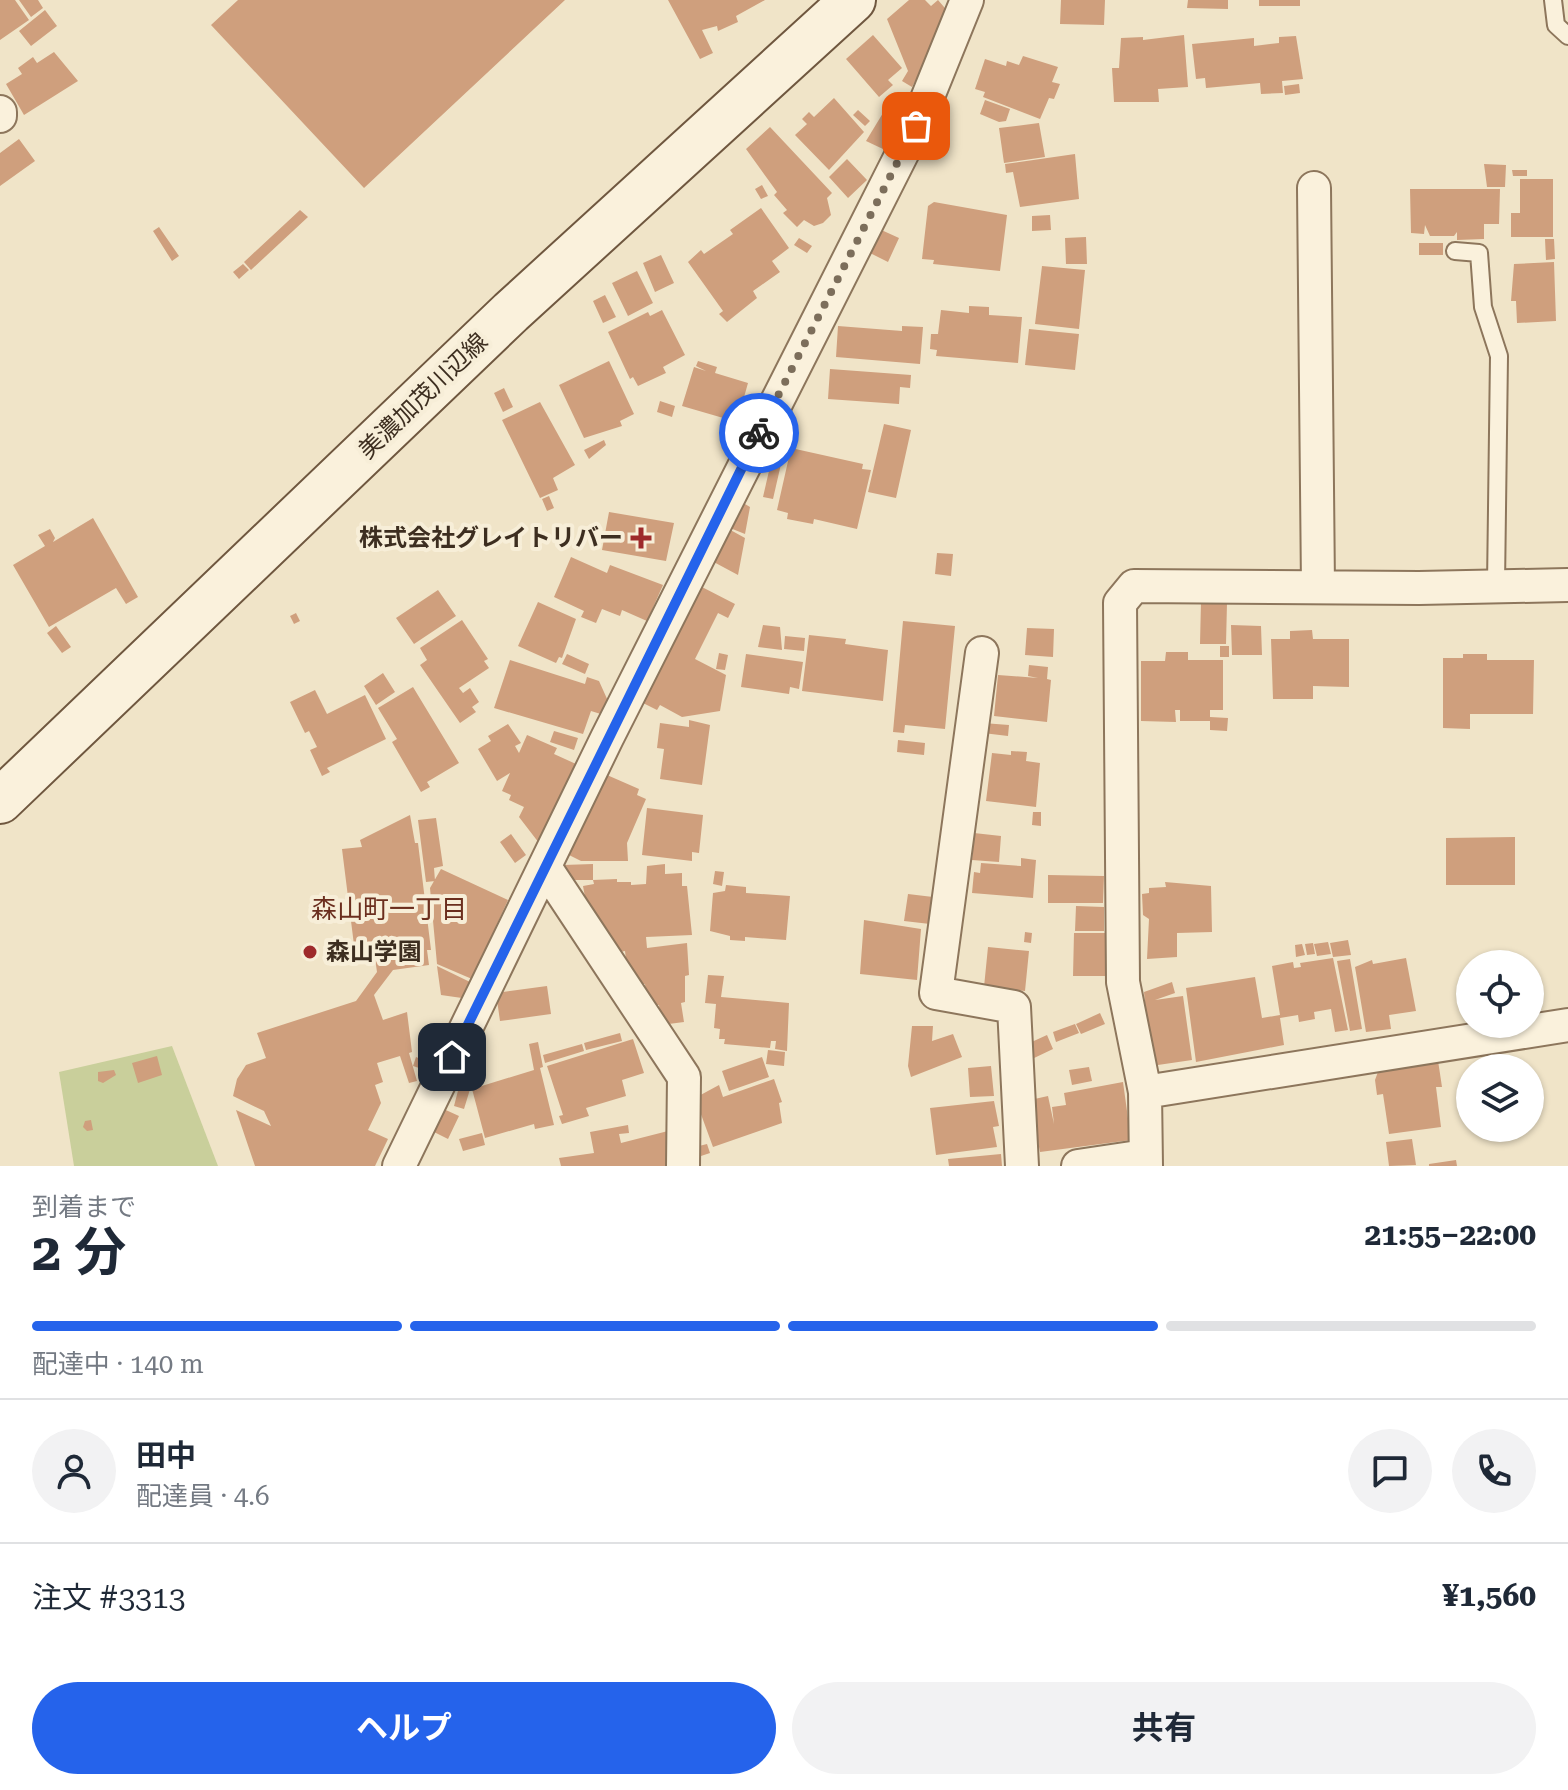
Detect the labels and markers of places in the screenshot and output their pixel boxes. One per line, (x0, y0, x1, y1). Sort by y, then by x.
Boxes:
pin (882, 92, 950, 160)
place label: 株式会社グレイトリバー (359, 524, 623, 552)
marker: 株式会社グレイトリバー (630, 527, 652, 549)
place label: 森山学園 (326, 938, 422, 966)
marker: 森山学園 (301, 943, 319, 961)
pin (418, 1023, 486, 1091)

